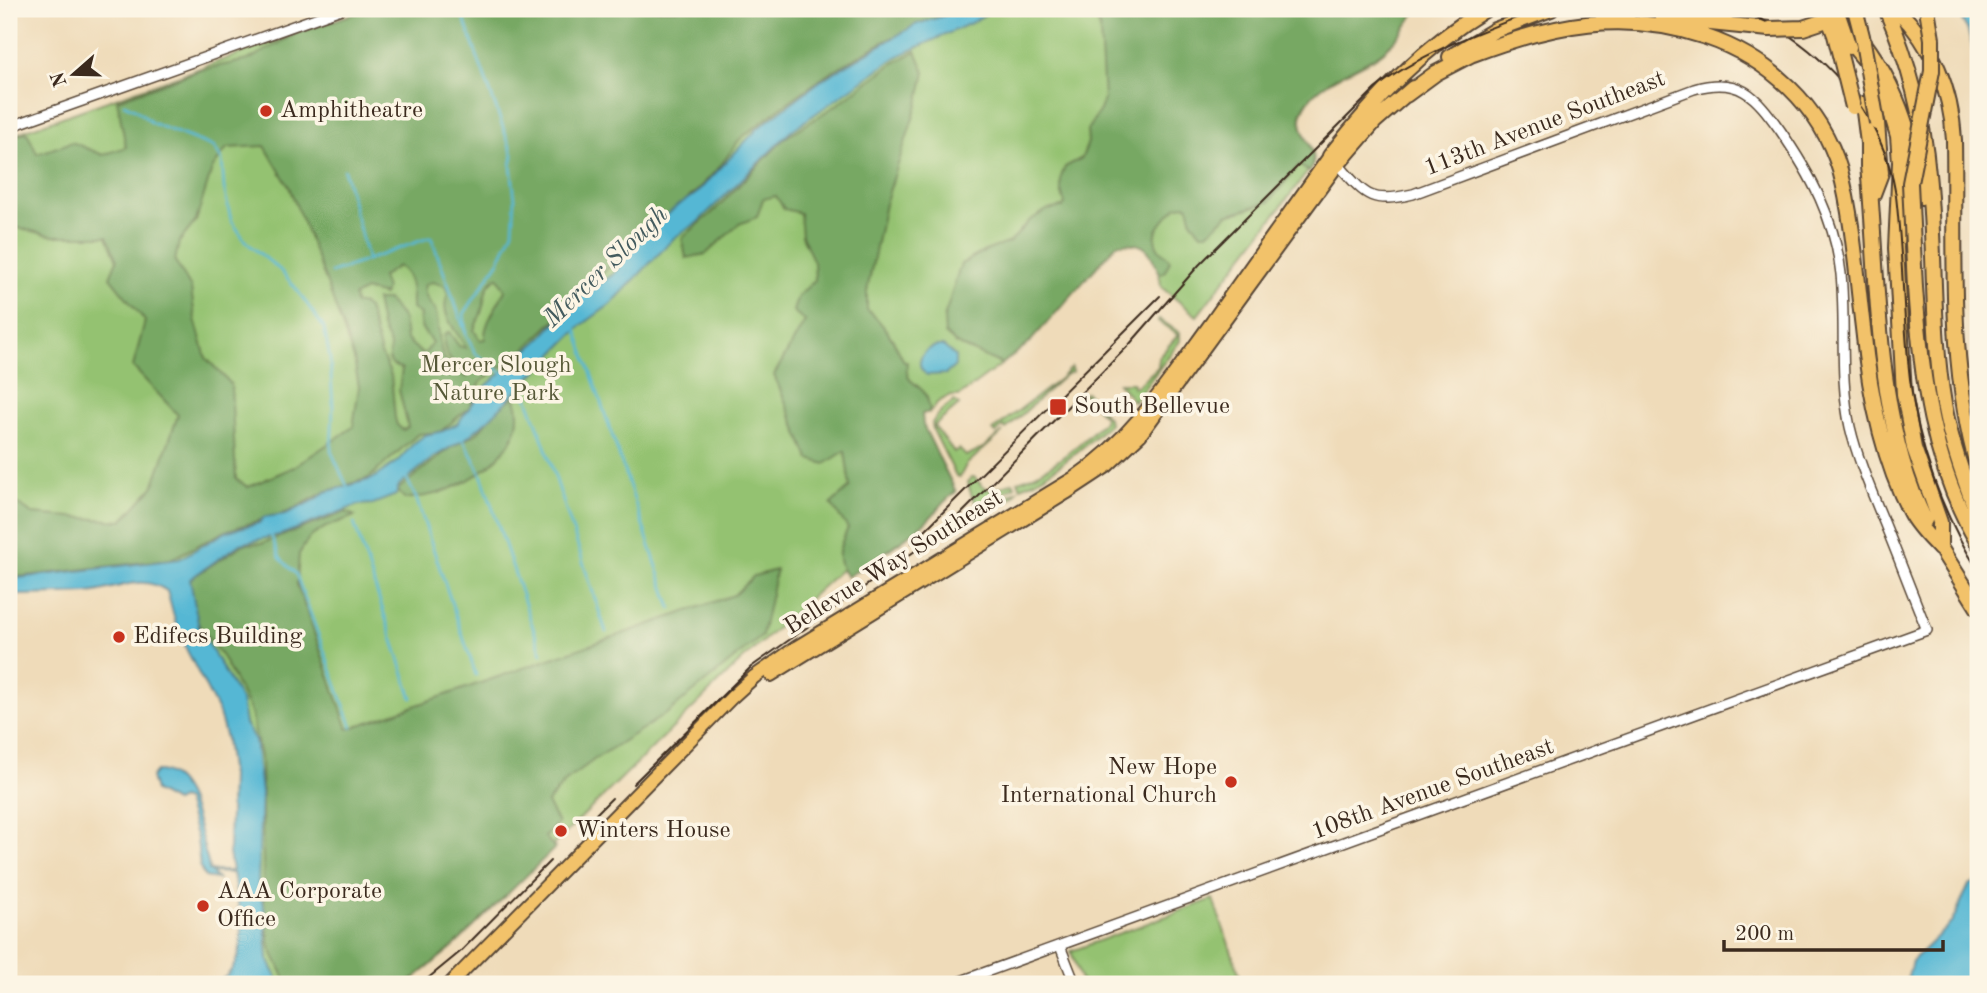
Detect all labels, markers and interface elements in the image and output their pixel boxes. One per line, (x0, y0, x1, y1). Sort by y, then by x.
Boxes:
north arrow (38, 38, 108, 108)
street label: 113th Avenue Southeast (1421, 67, 1669, 181)
text: N (49, 68, 72, 89)
place label: Amphitheatre (280, 99, 423, 123)
marker: Amphitheatre (258, 103, 274, 119)
water label: Mercer Slough (538, 202, 673, 333)
park label: Mercer Slough Nature Park (420, 354, 572, 406)
place label: South Bellevue (1074, 395, 1230, 419)
marker: South Bellevue (1048, 397, 1068, 417)
street label: Bellevue Way Southeast (781, 486, 1007, 640)
place label: Edifecs Building (133, 625, 302, 649)
marker: Edifecs Building (111, 629, 127, 645)
street label: 108th Avenue Southeast (1309, 735, 1557, 845)
place label: New Hope International Church (1000, 756, 1217, 808)
marker: New Hope International Church (1223, 774, 1239, 790)
place label: Winters House (575, 819, 731, 843)
marker: Winters House (553, 823, 569, 839)
place label: AAA Corporate Office (217, 880, 382, 932)
marker: AAA Corporate Office (195, 898, 211, 914)
scale bar (1724, 909, 1943, 953)
text: 200 m (1735, 924, 1794, 945)

